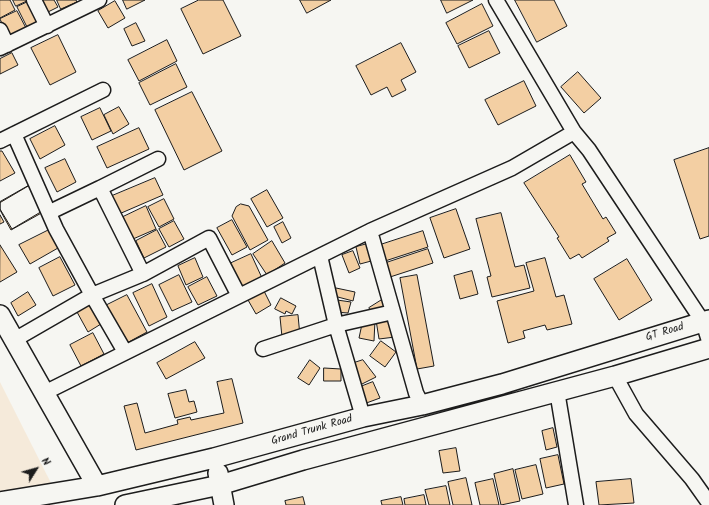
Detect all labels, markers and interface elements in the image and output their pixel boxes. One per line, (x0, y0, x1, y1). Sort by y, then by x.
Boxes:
street label: GT Road (644, 321, 686, 345)
street label: Grand Trunk Road (270, 413, 354, 449)
north arrow (16, 449, 56, 489)
text: N (36, 454, 55, 470)

